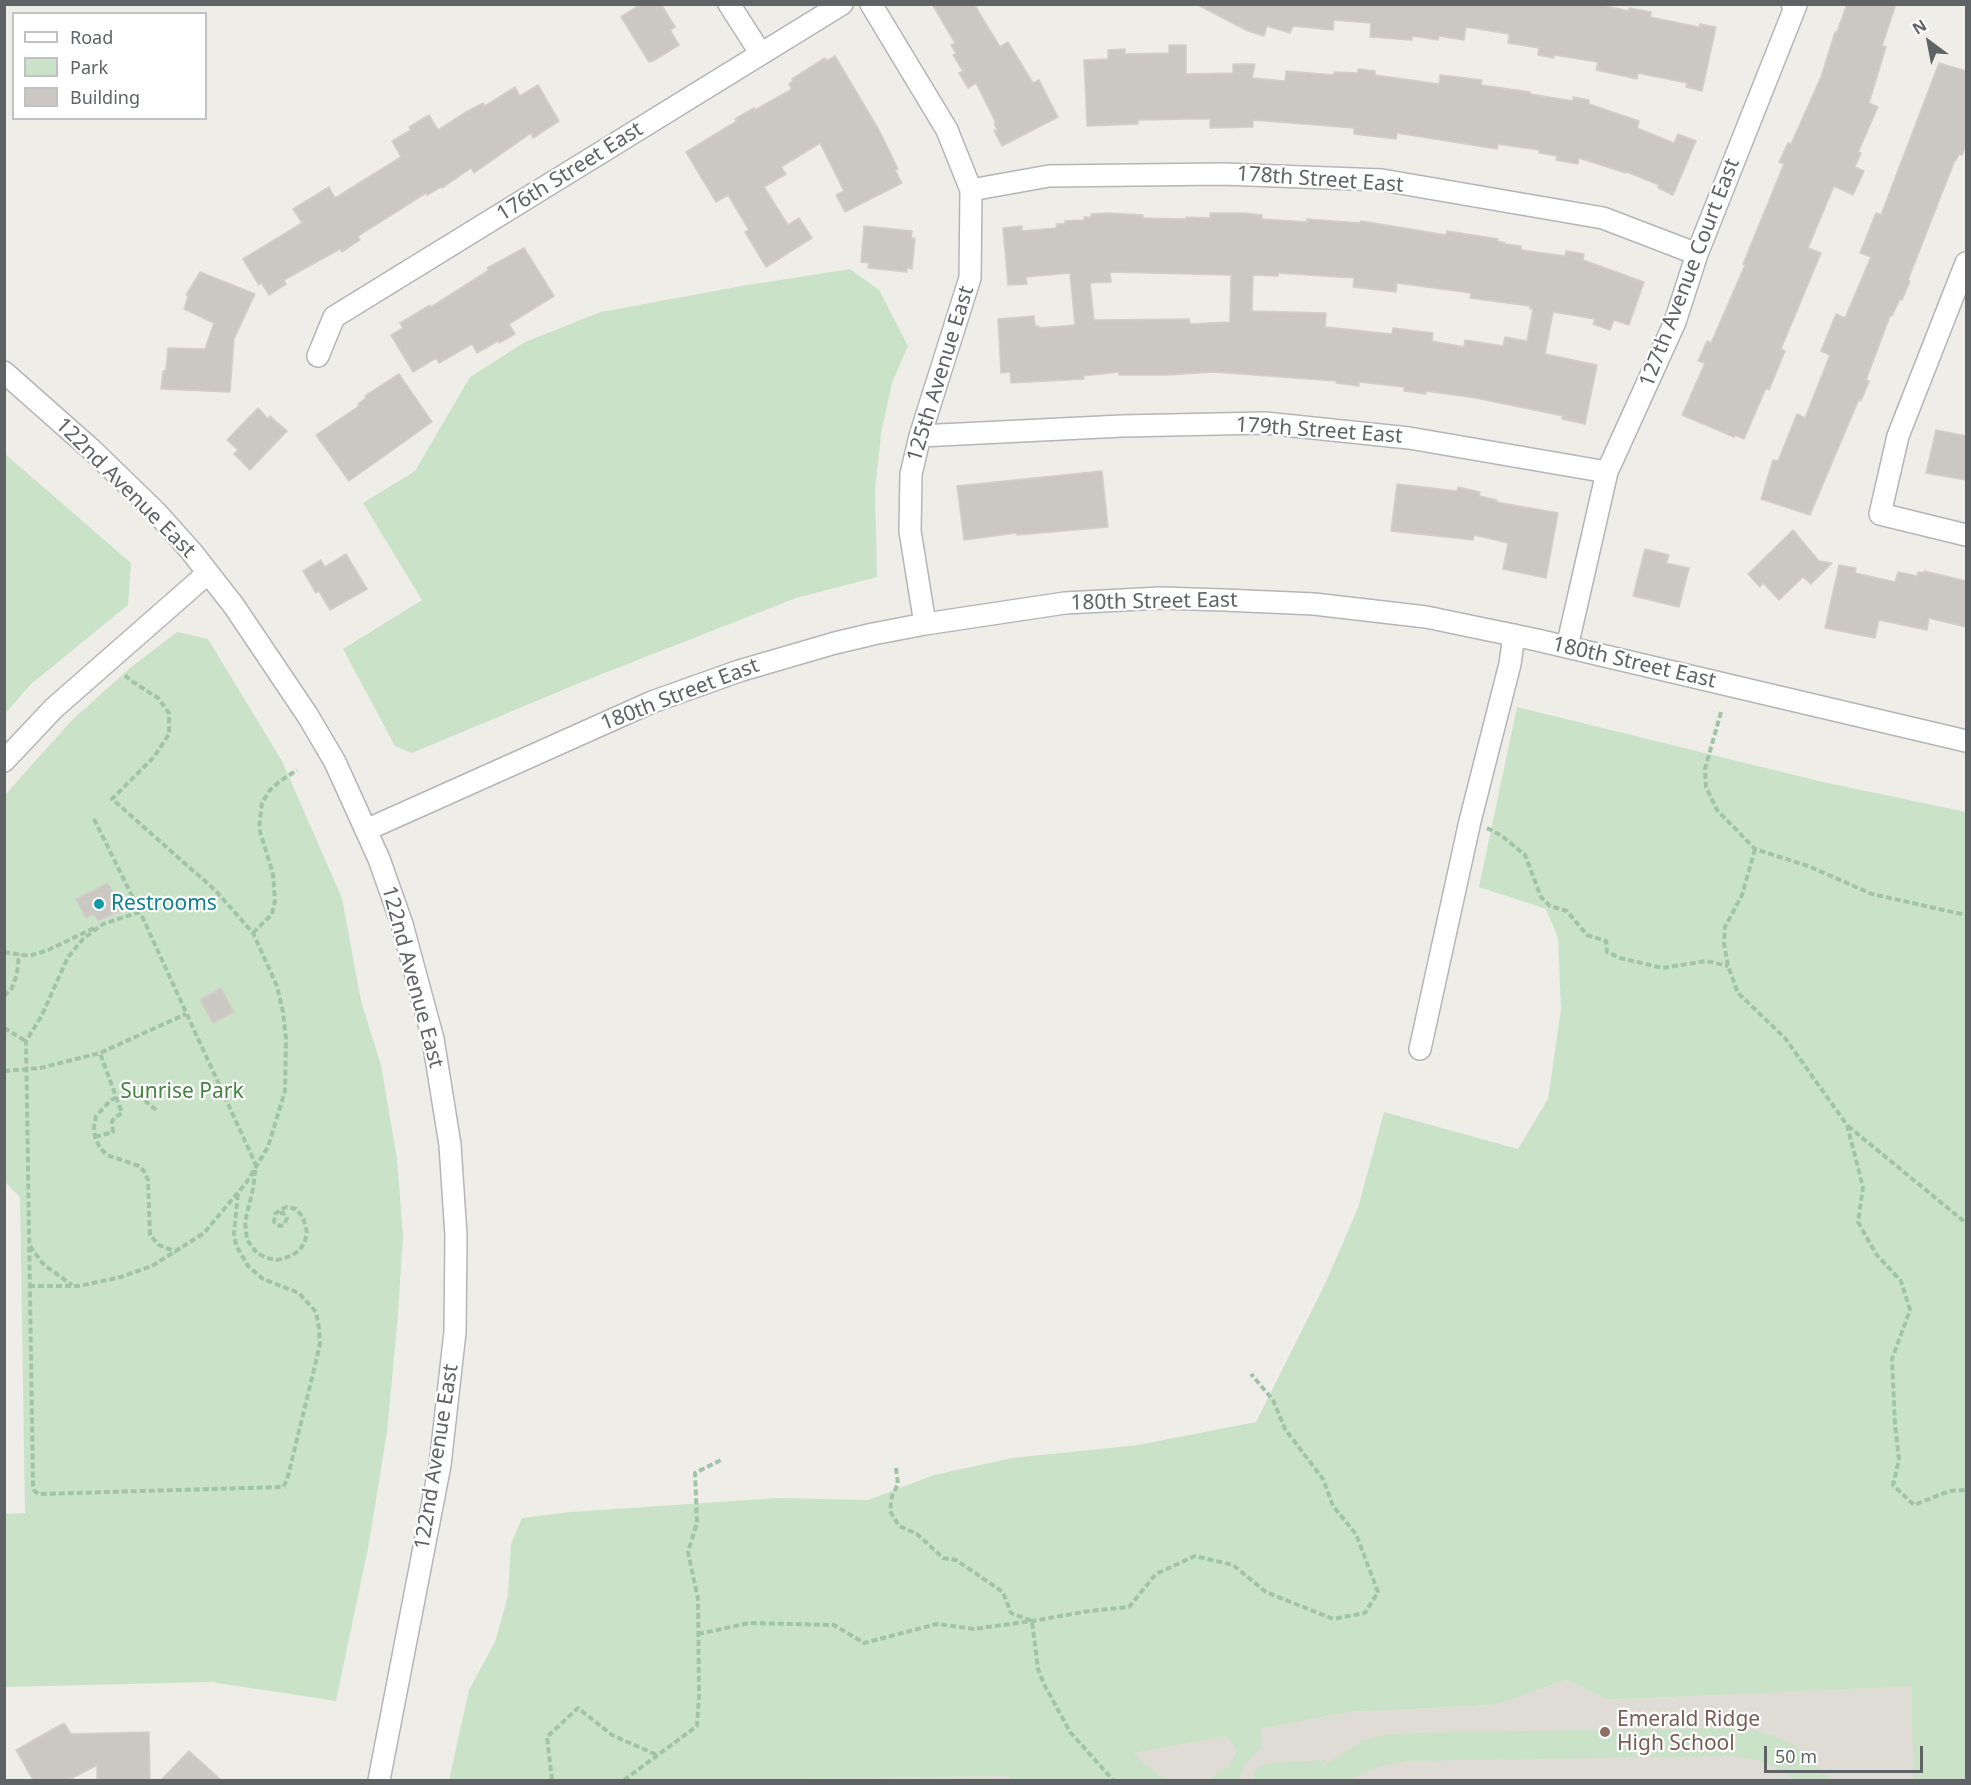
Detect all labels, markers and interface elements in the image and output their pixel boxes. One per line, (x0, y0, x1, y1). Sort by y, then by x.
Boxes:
legend (12, 12, 207, 120)
north arrow (1899, 12, 1959, 72)
text: N (1908, 14, 1931, 40)
text: Road (70, 25, 113, 49)
text: Park (70, 55, 108, 79)
text: Building (70, 85, 140, 109)
street label: 176th Street East (492, 117, 648, 227)
street label: 127th Avenue Court East (1635, 155, 1745, 391)
street label: 178th Street East (1236, 162, 1404, 198)
street label: 125th Avenue East (902, 283, 980, 465)
street label: 122nd Avenue East (50, 413, 200, 563)
street label: 179th Street East (1235, 413, 1403, 449)
street label: 180th Street East (1070, 588, 1238, 616)
street label: 180th Street East (1550, 632, 1718, 694)
street label: 180th Street East (597, 653, 763, 737)
street label: 122nd Avenue East (376, 883, 448, 1071)
place label: Restrooms (111, 891, 217, 917)
marker: Restrooms (92, 897, 106, 911)
park label: Sunrise Park (120, 1079, 244, 1105)
street label: 122nd Avenue East (410, 1362, 464, 1552)
place label: Emerald Ridge High School (1617, 1707, 1760, 1757)
marker: Emerald Ridge High School (1598, 1725, 1612, 1739)
scale bar (1767, 1734, 1926, 1772)
text: 50 m (1775, 1744, 1817, 1768)

